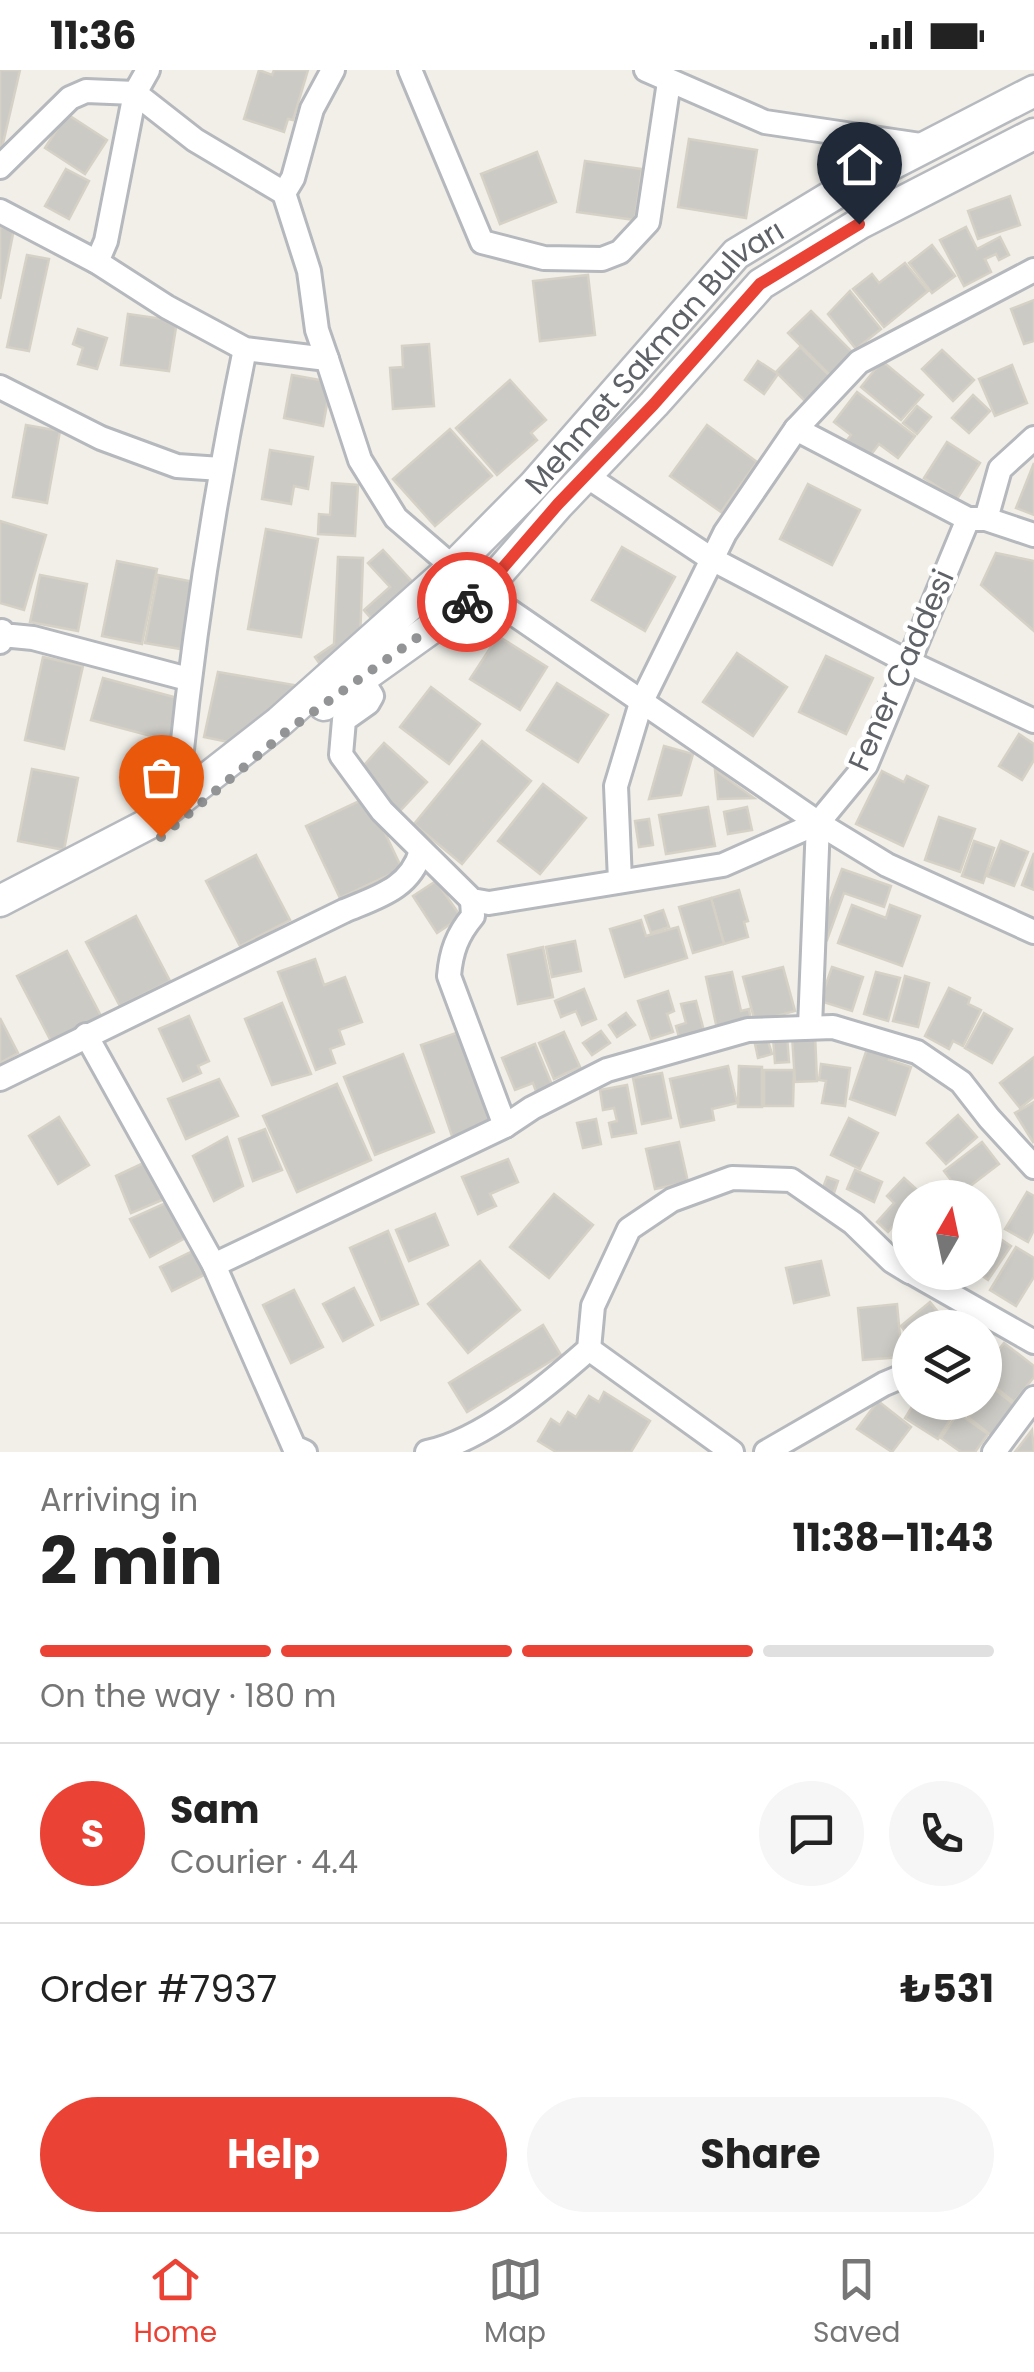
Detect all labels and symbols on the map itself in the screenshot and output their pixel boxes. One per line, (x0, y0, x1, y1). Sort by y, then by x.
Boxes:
pin (817, 122, 902, 225)
street label: Mehmet Sakman Bulvarı (514, 209, 792, 503)
courier (417, 552, 517, 652)
street label: Fener Caddesi (837, 562, 965, 778)
pin (119, 735, 204, 838)
north arrow (892, 1180, 1002, 1290)

